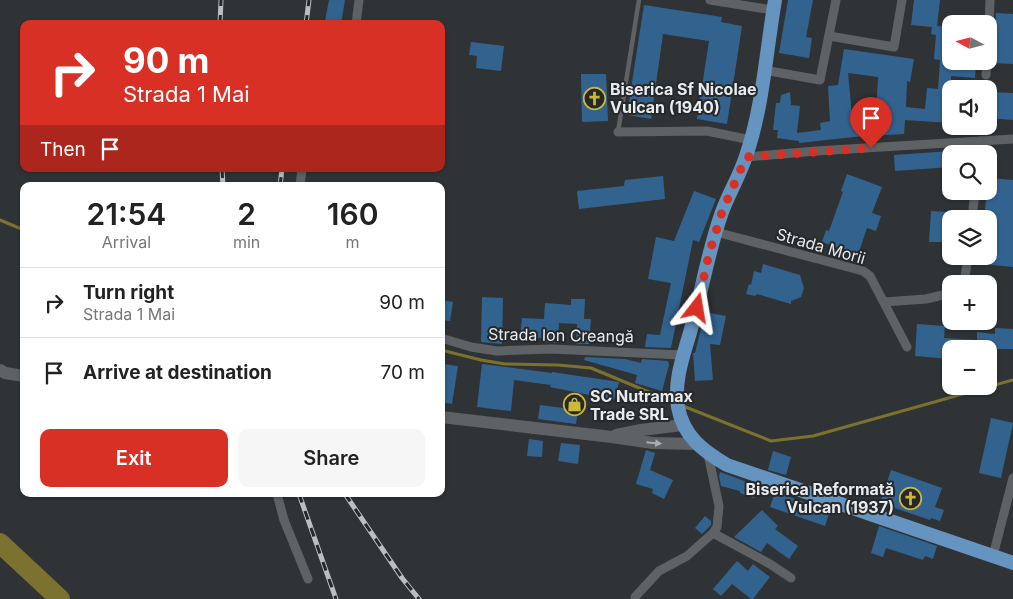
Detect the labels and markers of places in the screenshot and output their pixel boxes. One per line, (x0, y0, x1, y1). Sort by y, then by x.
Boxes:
place label: Biserica Sf Nicolae Vulcan (1940) (610, 79, 757, 117)
church icon: Biserica Sf Nicolae Vulcan (1940) (582, 86, 606, 110)
pin (850, 97, 892, 148)
place label: SC Nutramax Trade SRL (590, 386, 693, 424)
shop icon: SC Nutramax Trade SRL (562, 393, 586, 417)
place label: Biserica Reformată Vulcan (1937) (746, 479, 894, 517)
church icon: Biserica Reformată Vulcan (1937) (898, 486, 922, 510)

